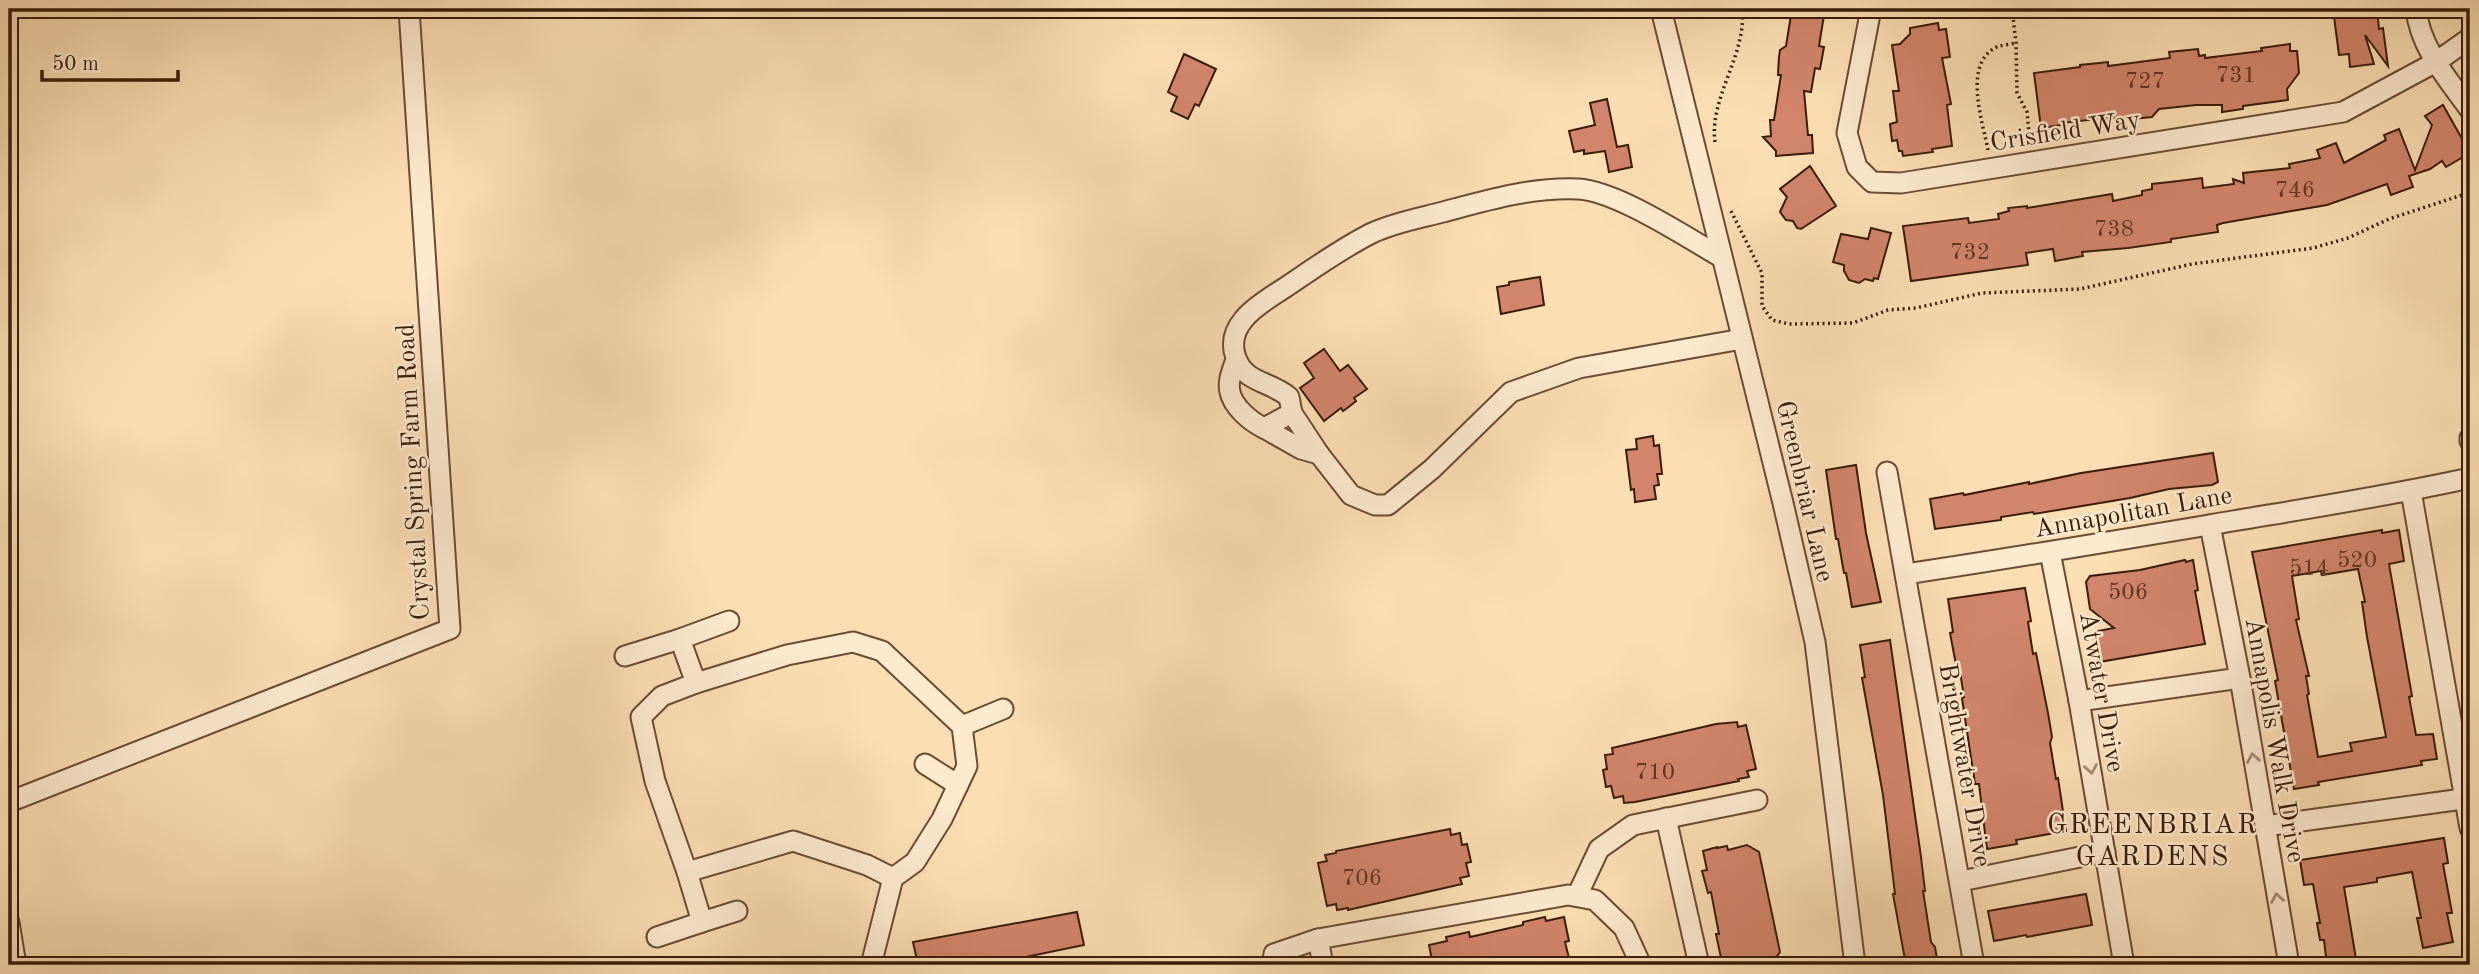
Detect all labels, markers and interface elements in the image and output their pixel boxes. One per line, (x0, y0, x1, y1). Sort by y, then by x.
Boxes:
scale bar (42, 38, 178, 82)
text: 50 m (52, 54, 99, 75)
house number: 731 (2216, 64, 2256, 87)
house number: 727 (2125, 70, 2165, 93)
street label: Crisfield Way (1988, 107, 2143, 157)
house number: 746 (2275, 179, 2315, 202)
house number: 738 (2094, 218, 2134, 241)
house number: 732 (1950, 241, 1990, 264)
street label: Crystal Spring Farm Road (393, 323, 435, 621)
street label: Greenbriar Lane (1771, 398, 1838, 585)
street label: Annapolitan Lane (2032, 483, 2234, 543)
house number: 520 (2337, 549, 2377, 572)
house number: 514 (2289, 557, 2329, 580)
house number: 506 (2108, 581, 2148, 604)
street label: Atwater Drive (2074, 610, 2128, 775)
street label: Annapolis Walk Drive (2240, 616, 2308, 865)
street label: Brightwater Drive (1933, 661, 1995, 869)
one-way arrow (2246, 752, 2261, 764)
house number: 710 (1635, 761, 1675, 784)
one-way arrow (2083, 763, 2098, 775)
district label: GREENBRIAR GARDENS (2047, 812, 2259, 872)
house number: 706 (1342, 867, 1382, 890)
one-way arrow (2270, 892, 2285, 904)

